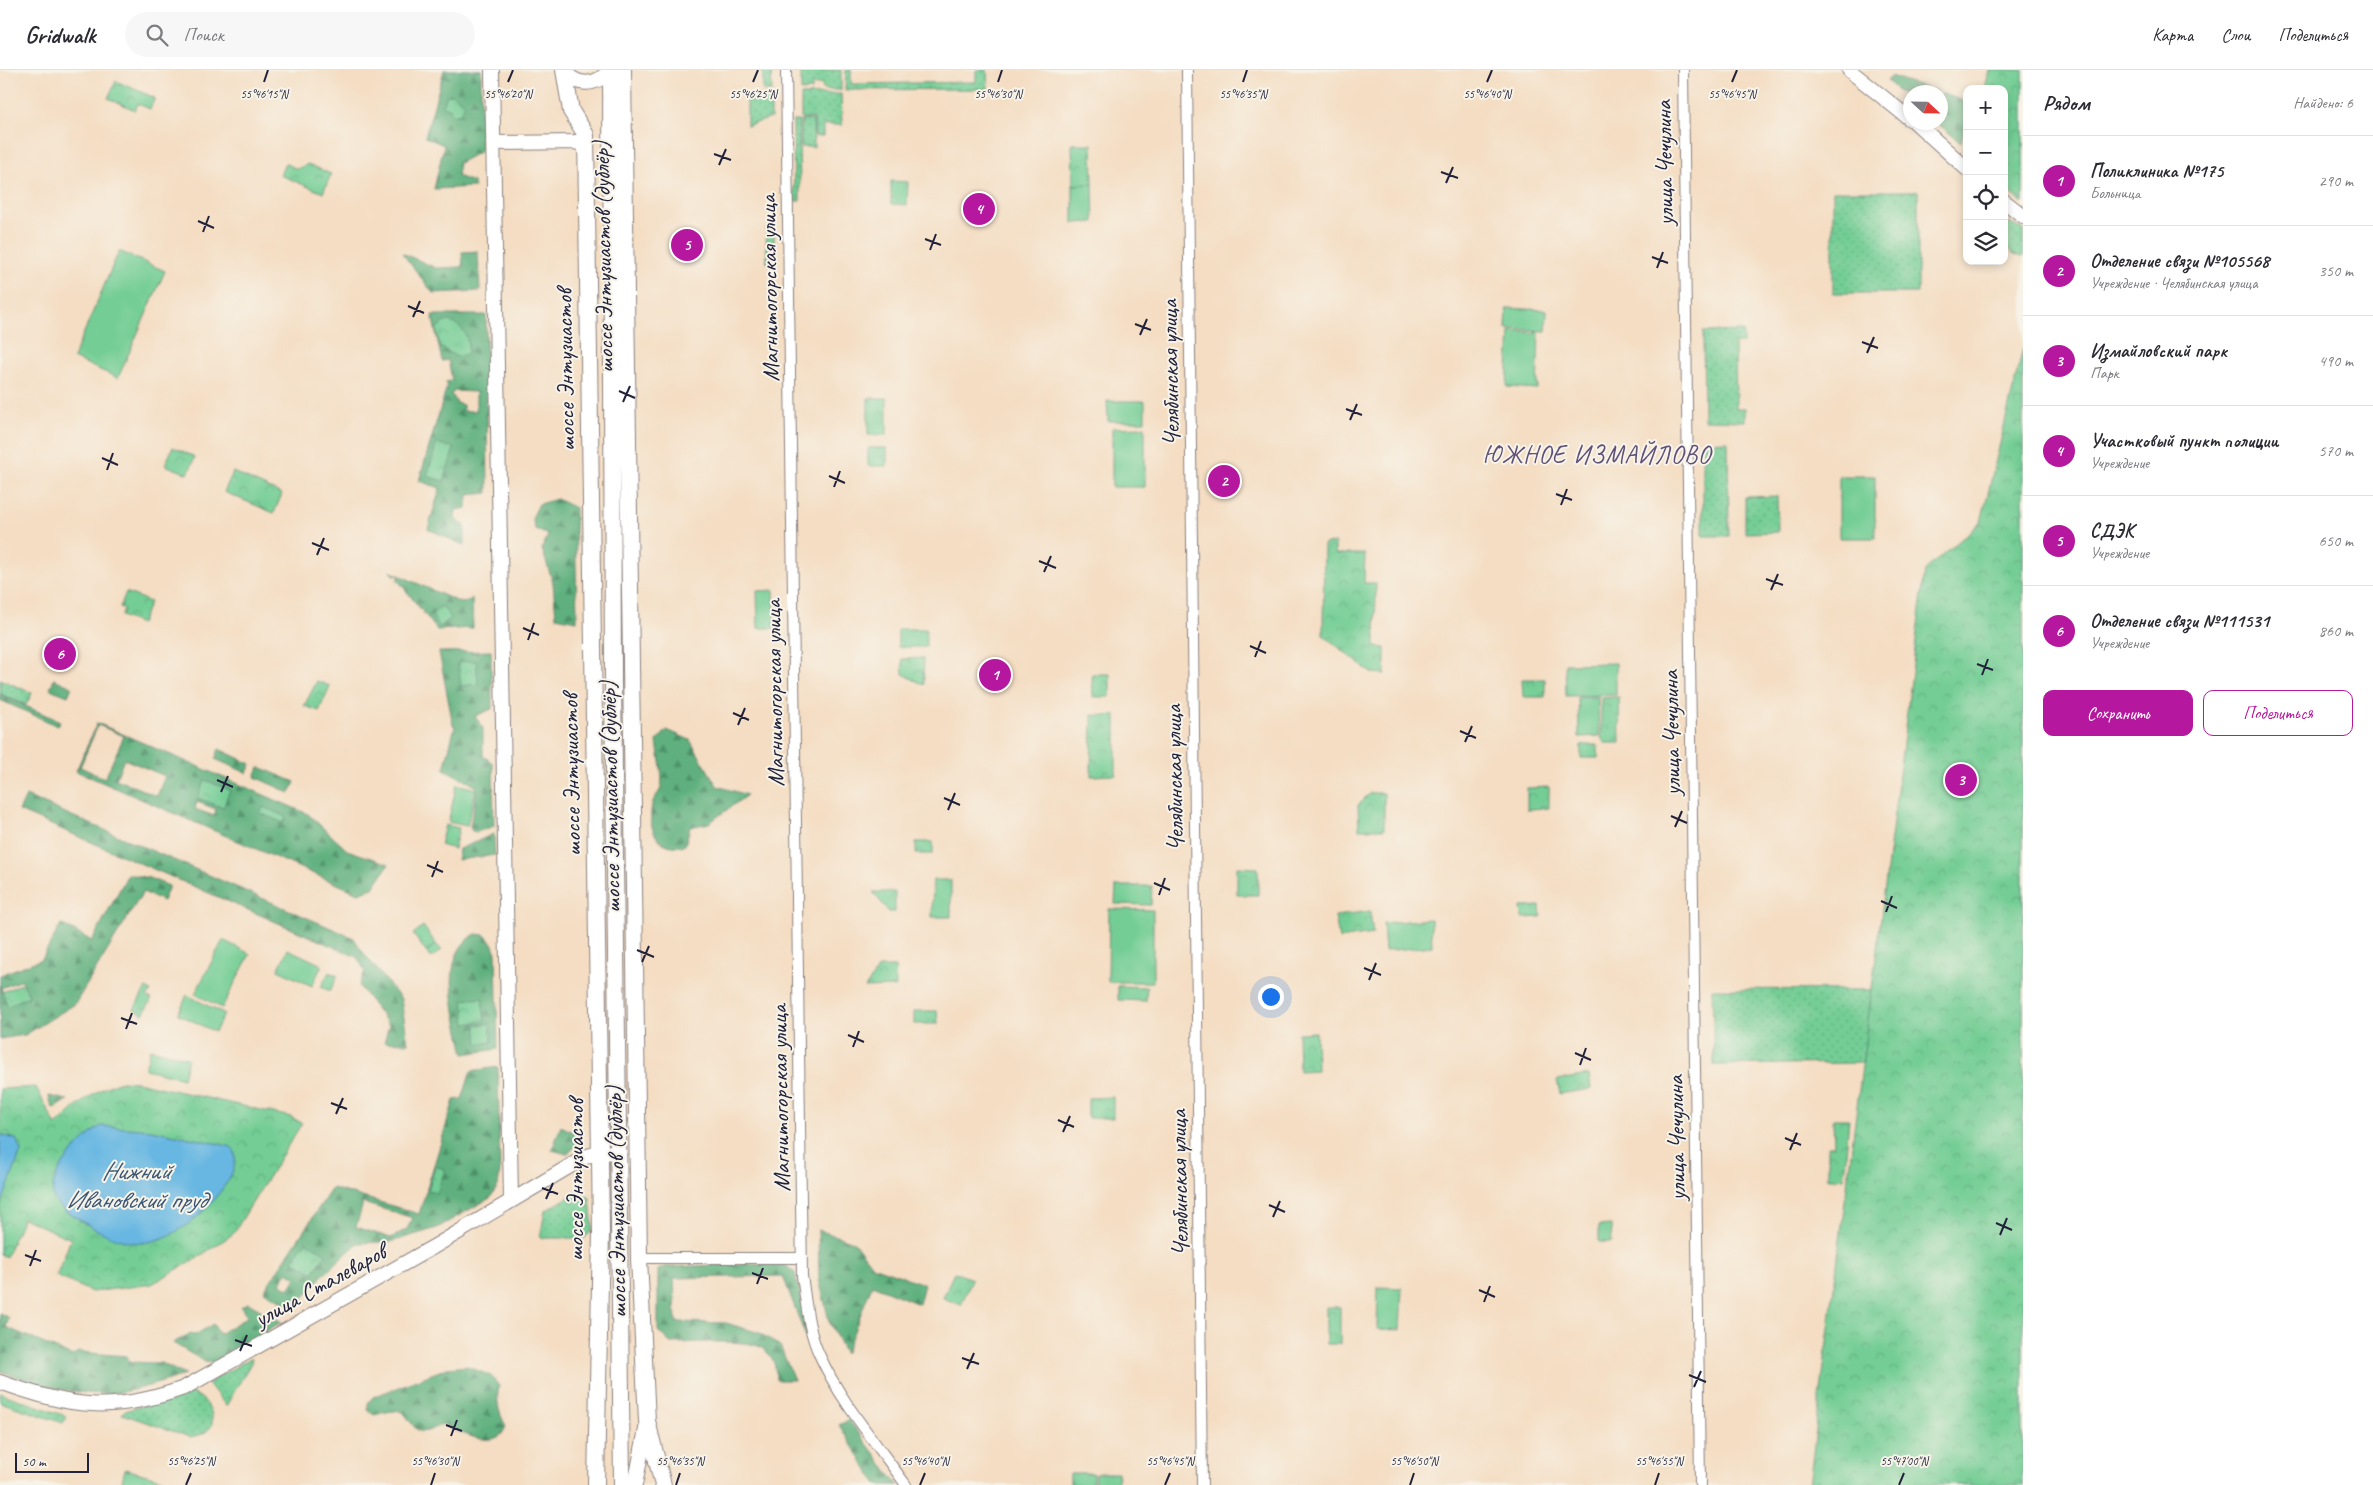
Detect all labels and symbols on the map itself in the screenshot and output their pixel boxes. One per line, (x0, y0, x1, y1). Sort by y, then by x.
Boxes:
north arrow (1903, 85, 1948, 130)
text: 55°46'15"N (240, 86, 289, 102)
text: 55°46'20"N (484, 86, 533, 102)
text: 55°46'25"N (729, 86, 778, 102)
text: 55°46'30"N (974, 86, 1023, 102)
text: 55°46'35"N (1219, 86, 1268, 102)
text: 55°46'40"N (1463, 86, 1512, 102)
text: 55°46'45"N (1708, 86, 1757, 102)
street label: улица Чечулина (1648, 99, 1680, 228)
street label: шоссе Энтузиастов (дублёр) (586, 140, 620, 373)
pin: 4 (963, 190, 995, 228)
street label: Магнитогорская улица (752, 192, 786, 382)
pin: 5 (671, 226, 703, 264)
street label: шоссе Энтузиастов (549, 284, 581, 451)
street label: Челябинская улица (1154, 298, 1186, 446)
district label: ЮЖНОЕ ИЗМАЙЛОВО (1483, 439, 1713, 471)
pin: 2 (1208, 462, 1240, 500)
street label: Магнитогорская улица (757, 597, 791, 787)
pin: 6 (44, 635, 76, 673)
pin: 1 (979, 656, 1011, 694)
street label: улица Чечулина (1655, 669, 1687, 798)
street label: шоссе Энтузиастов (дублёр) (593, 680, 627, 913)
street label: шоссе Энтузиастов (555, 689, 587, 856)
street label: Челябинская улица (1158, 703, 1190, 851)
pin: 3 (1945, 761, 1977, 799)
your location (1258, 984, 1284, 1010)
street label: Магнитогорская улица (763, 1002, 797, 1192)
street label: улица Чечулина (1660, 1074, 1692, 1203)
street label: шоссе Энтузиастов (дублёр) (599, 1085, 633, 1318)
street label: шоссе Энтузиастов (560, 1094, 590, 1261)
street label: Челябинская улица (1163, 1108, 1195, 1256)
water label: Нижний Ивановский пруд (66, 1155, 212, 1216)
street label: улица Сталеваров (247, 1234, 396, 1334)
scale bar (15, 1450, 89, 1473)
text: 55°46'25"N (167, 1453, 216, 1469)
text: 55°46'30"N (411, 1453, 460, 1469)
text: 55°46'35"N (656, 1453, 705, 1469)
text: 55°46'40"N (901, 1453, 950, 1469)
text: 55°46'45"N (1146, 1453, 1195, 1469)
text: 55°46'50"N (1390, 1453, 1439, 1469)
text: 55°46'55"N (1635, 1453, 1684, 1469)
text: 55°47'00"N (1880, 1453, 1929, 1469)

